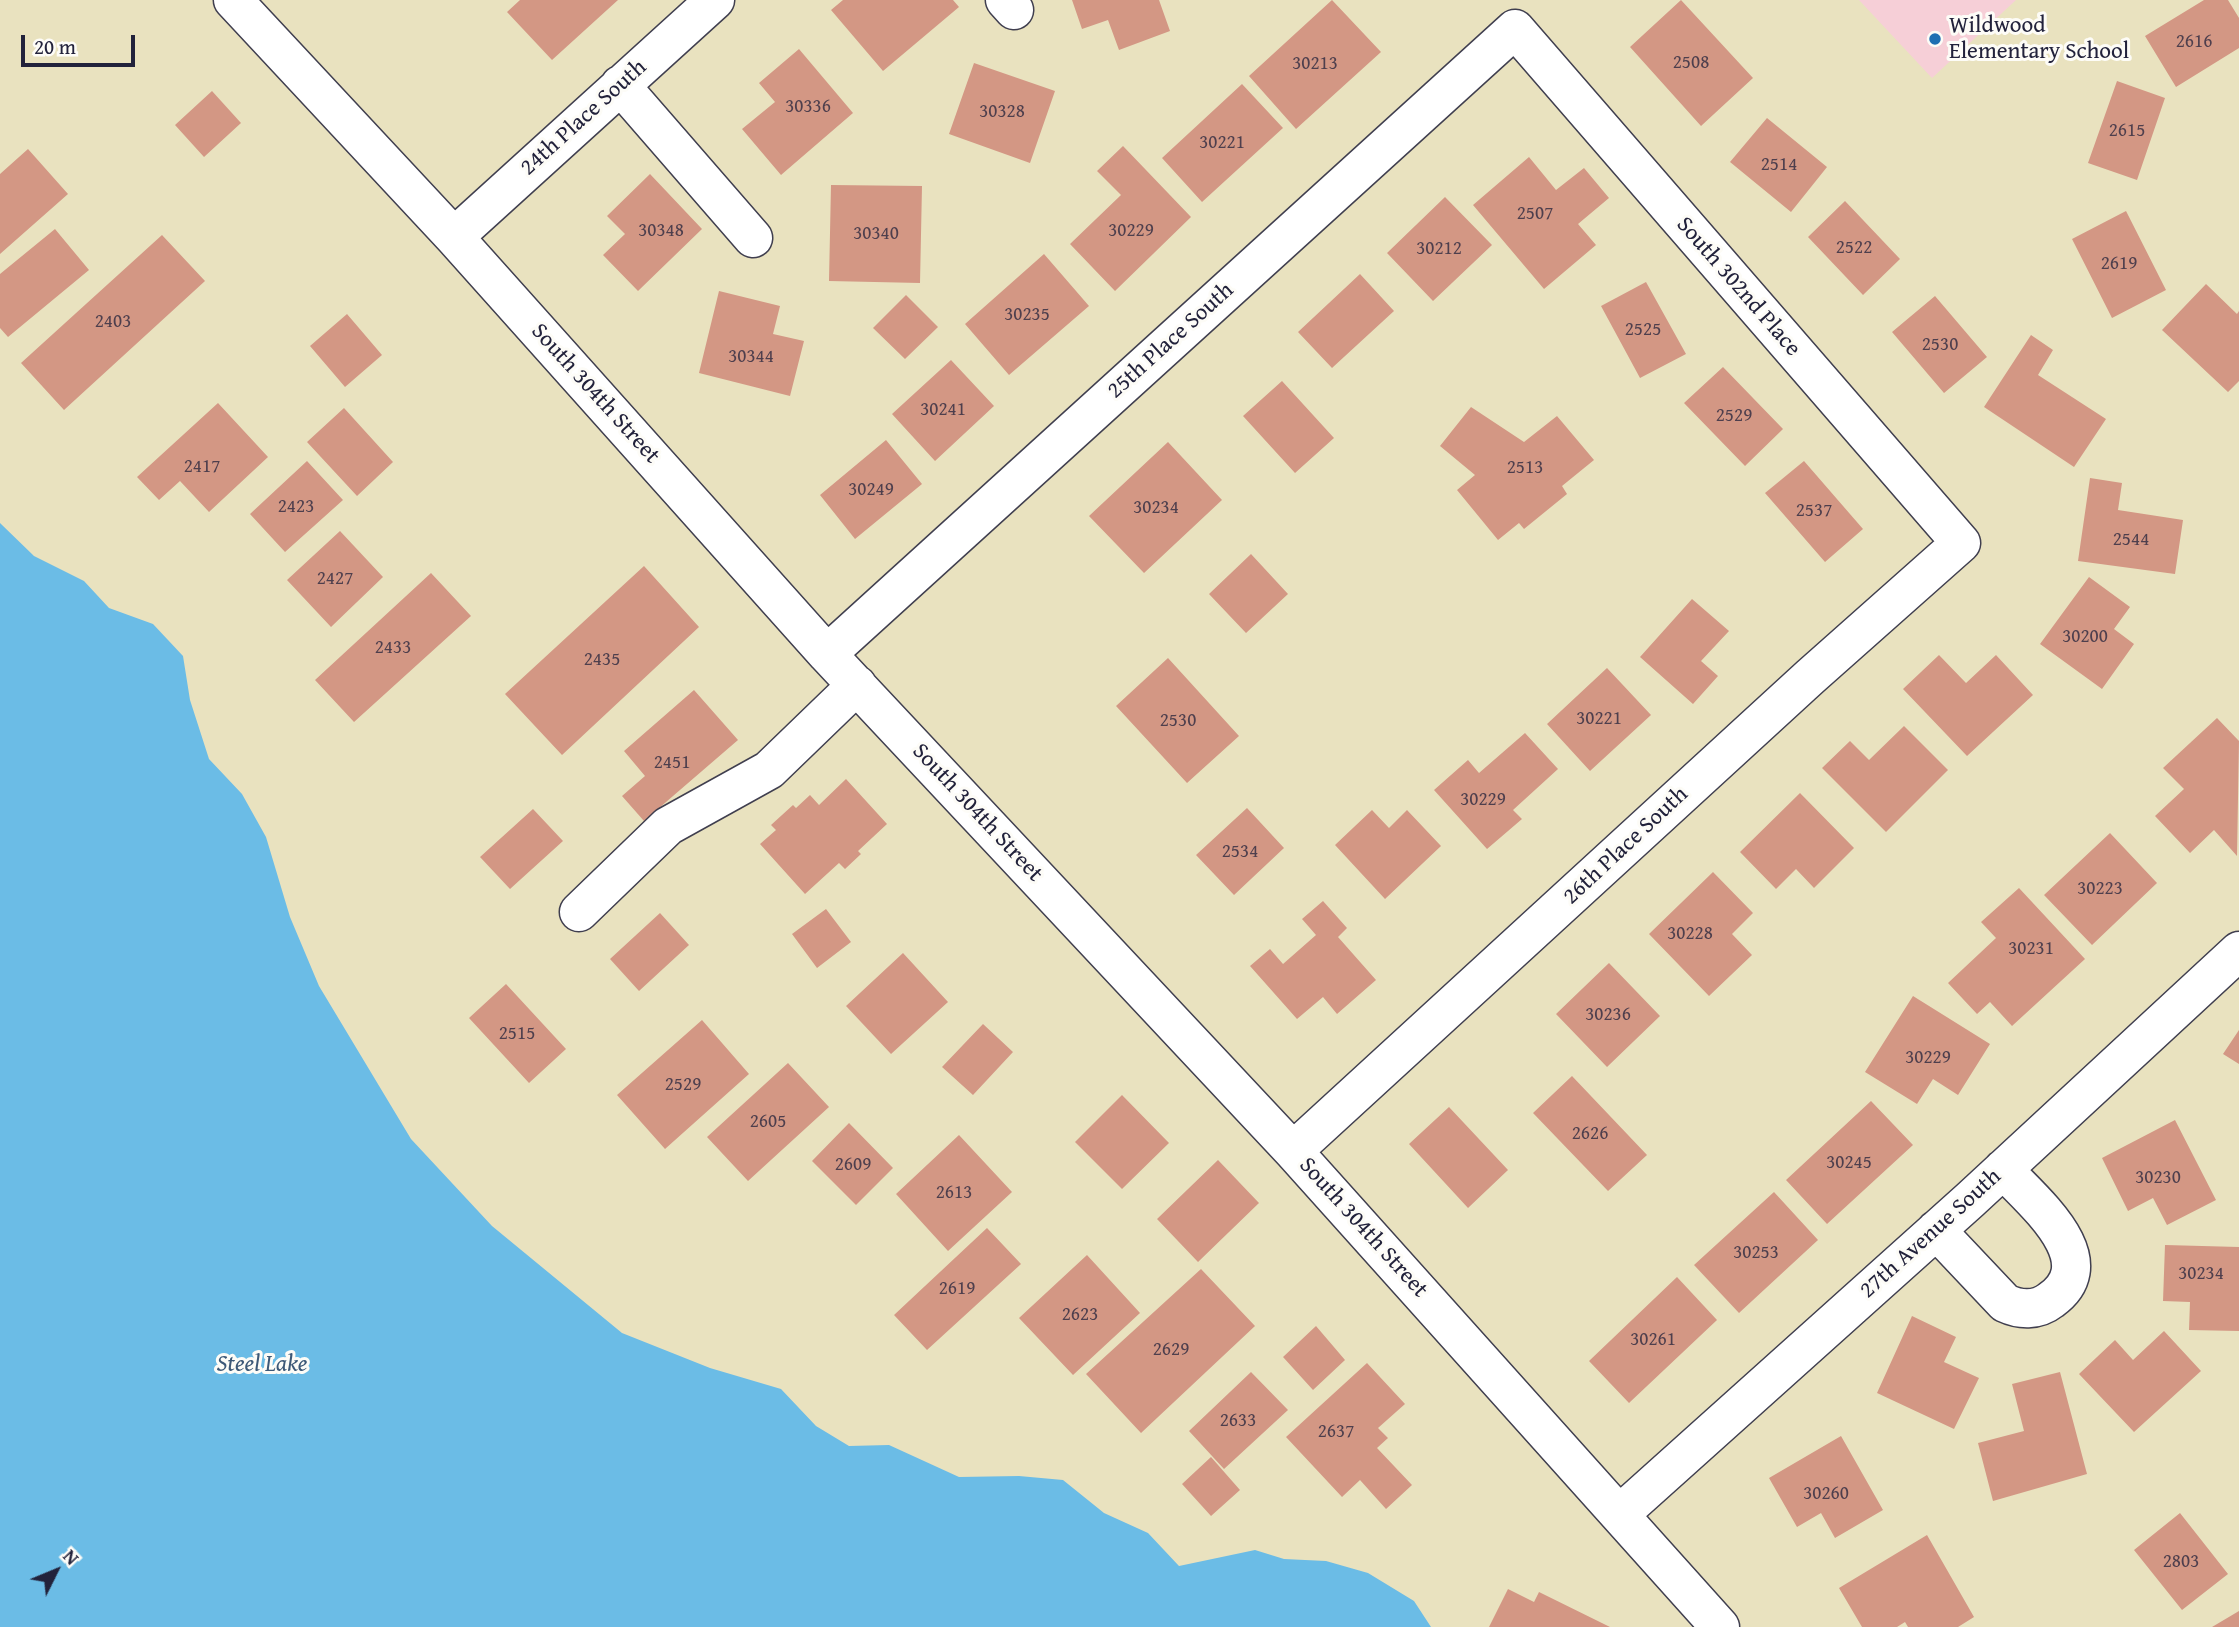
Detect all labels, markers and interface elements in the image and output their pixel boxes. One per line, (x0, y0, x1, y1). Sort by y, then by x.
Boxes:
place label: Wildwood Elementary School (1949, 12, 2129, 66)
scale bar (24, 21, 138, 65)
text: 20 m (34, 31, 76, 62)
marker: Wildwood Elementary School (1927, 31, 1943, 47)
house number: 2616 (2176, 31, 2212, 53)
house number: 2508 (1673, 52, 1709, 74)
house number: 30213 (1292, 53, 1338, 75)
street label: 24th Place South (515, 54, 653, 182)
house number: 30336 (785, 96, 831, 118)
house number: 30328 (979, 101, 1025, 123)
house number: 2615 (2109, 120, 2145, 142)
house number: 30221 (1199, 132, 1245, 154)
house number: 2514 (1761, 154, 1797, 176)
house number: 2507 (1517, 203, 1553, 225)
street label: South 302nd Place (1670, 212, 1806, 362)
house number: 30348 (638, 220, 684, 242)
house number: 30229 (1108, 220, 1154, 242)
house number: 30340 (853, 223, 899, 245)
house number: 2522 (1836, 237, 1872, 259)
house number: 30212 (1416, 238, 1462, 260)
house number: 2619 (2101, 253, 2137, 275)
street label: 25th Place South (1102, 277, 1240, 405)
house number: 30235 (1004, 304, 1050, 326)
house number: 2403 (95, 311, 131, 333)
street label: South 304th Street (525, 318, 665, 470)
house number: 2525 (1625, 319, 1661, 341)
house number: 2530 (1922, 334, 1958, 356)
house number: 30344 (728, 346, 774, 368)
house number: 30241 (920, 399, 966, 421)
house number: 2529 (1716, 405, 1752, 427)
house number: 2417 (184, 456, 220, 478)
house number: 2513 (1507, 457, 1543, 479)
house number: 30249 (848, 479, 894, 501)
house number: 2423 (278, 496, 314, 518)
house number: 30234 (1133, 497, 1179, 519)
house number: 2537 (1796, 500, 1832, 522)
house number: 2544 (2113, 529, 2149, 551)
house number: 2427 (317, 568, 353, 590)
house number: 30200 (2062, 626, 2108, 648)
house number: 2433 (375, 637, 411, 659)
house number: 2435 (584, 649, 620, 671)
house number: 30221 (1576, 708, 1622, 730)
house number: 2530 (1160, 710, 1196, 732)
street label: South 304th Street (906, 738, 1048, 888)
house number: 2451 (654, 752, 690, 774)
street label: 26th Place South (1558, 781, 1694, 911)
house number: 30229 (1460, 789, 1506, 811)
house number: 2534 (1222, 841, 1258, 863)
house number: 30223 (2077, 878, 2123, 900)
house number: 30228 (1667, 923, 1713, 945)
house number: 30231 (2008, 938, 2054, 960)
house number: 30236 (1585, 1004, 1631, 1026)
house number: 2515 (499, 1023, 535, 1045)
house number: 30229 (1905, 1047, 1951, 1069)
house number: 2529 (665, 1074, 701, 1096)
house number: 2605 (750, 1111, 786, 1133)
house number: 2626 (1572, 1123, 1608, 1145)
street label: South 304th Street (1293, 1152, 1433, 1304)
house number: 30245 (1826, 1152, 1872, 1174)
house number: 2609 (835, 1154, 871, 1176)
street label: 27th Avenue South (1855, 1163, 2007, 1305)
house number: 30230 (2135, 1167, 2181, 1189)
house number: 2613 (936, 1182, 972, 1204)
house number: 30253 (1733, 1242, 1779, 1264)
house number: 30234 (2178, 1263, 2224, 1285)
house number: 2619 (939, 1278, 975, 1300)
house number: 2623 (1062, 1304, 1098, 1326)
house number: 30261 (1630, 1329, 1676, 1351)
house number: 2629 (1153, 1339, 1189, 1361)
water label: Steel Lake (216, 1351, 308, 1379)
house number: 2633 (1220, 1410, 1256, 1432)
house number: 2637 (1318, 1421, 1354, 1443)
house number: 30260 (1803, 1483, 1849, 1505)
north arrow (21, 1536, 91, 1606)
text: N (57, 1542, 86, 1571)
house number: 2803 (2163, 1551, 2199, 1573)

